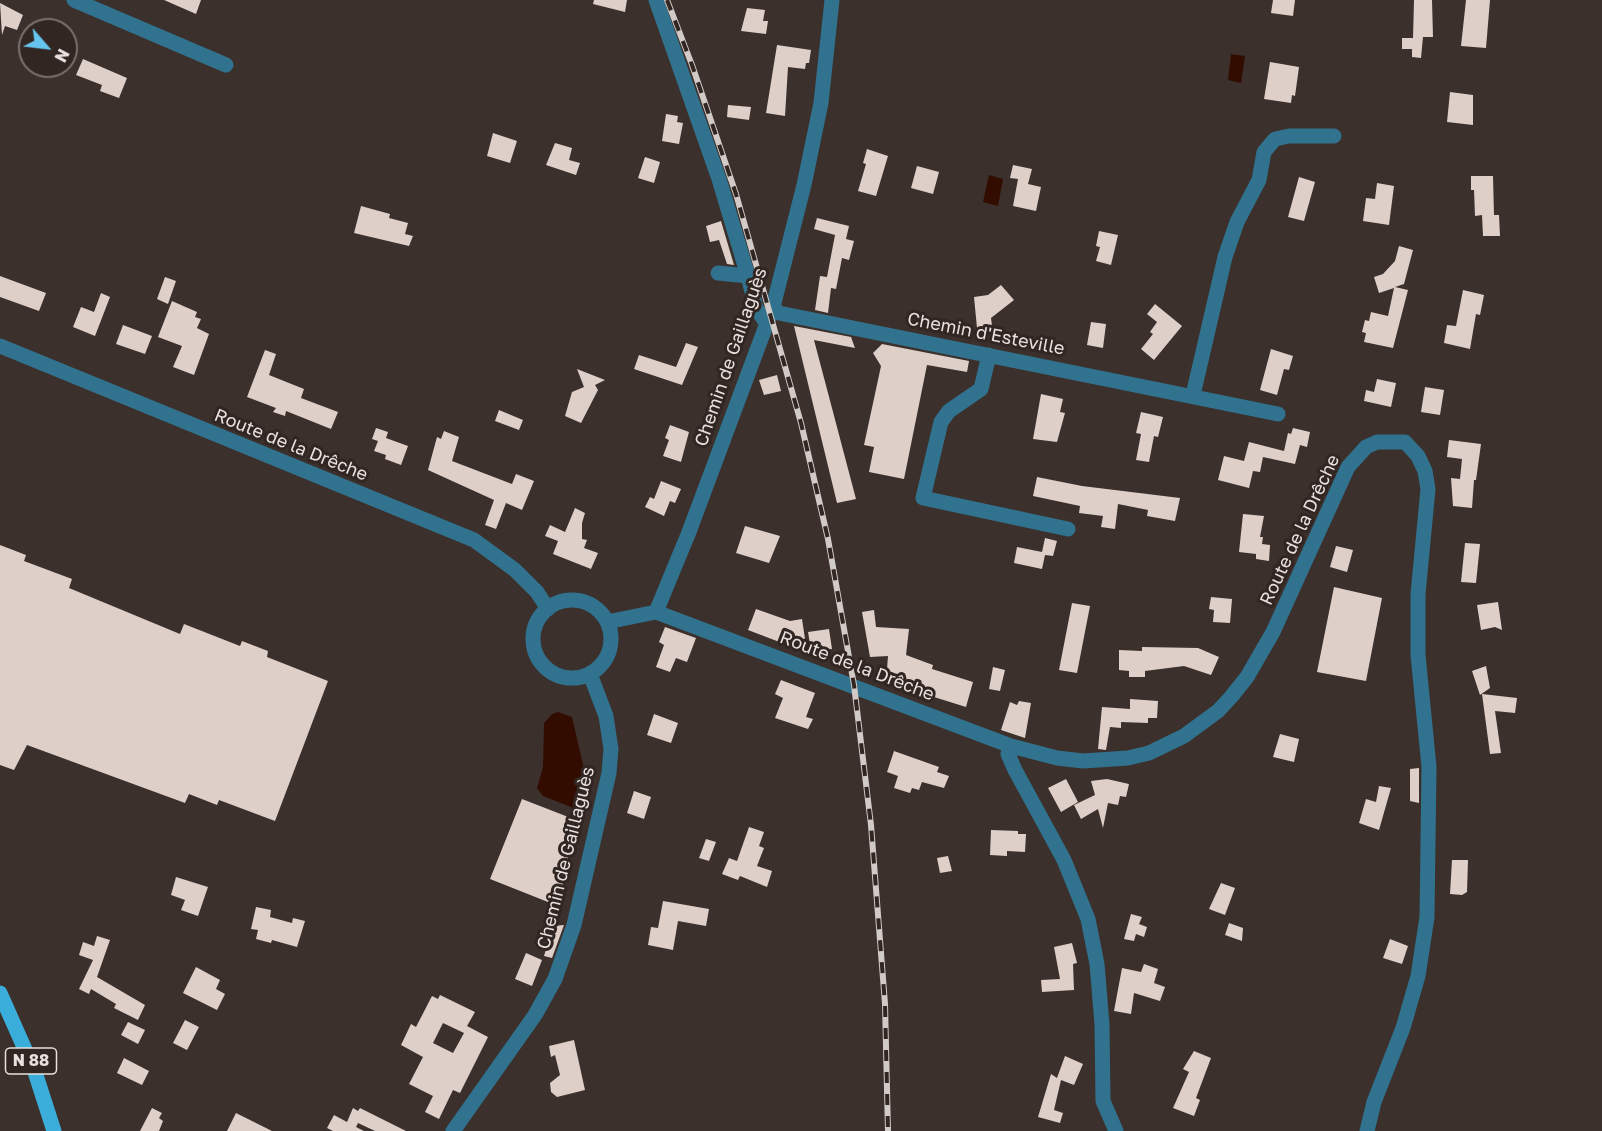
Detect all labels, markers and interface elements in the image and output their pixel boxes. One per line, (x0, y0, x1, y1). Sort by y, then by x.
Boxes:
north arrow (18, 18, 78, 78)
text: N (50, 45, 74, 66)
street label: Chemin de Gaillaguès (690, 265, 772, 449)
street label: Chemin d'Esteville (906, 308, 1066, 360)
street label: Route de la Drêche (211, 404, 371, 486)
street label: Route de la Drêche (1256, 451, 1344, 609)
street label: Route de la Drêche (777, 627, 937, 705)
street label: Chemin de Gaillaguès (533, 764, 599, 952)
road number: N 88 (6, 1048, 57, 1074)

